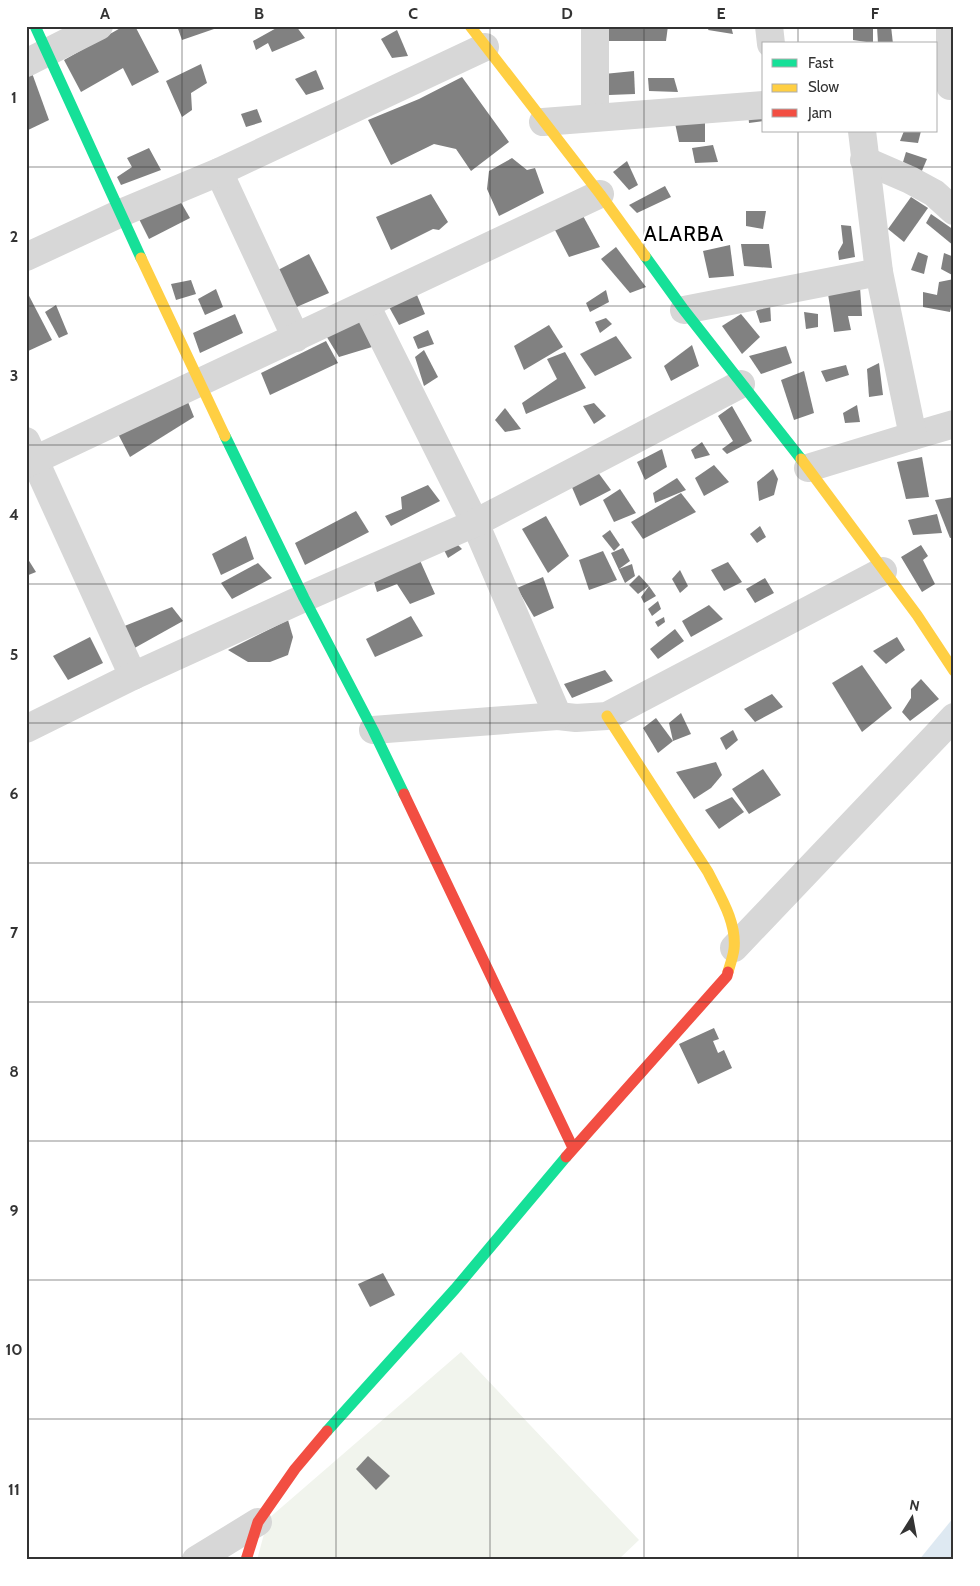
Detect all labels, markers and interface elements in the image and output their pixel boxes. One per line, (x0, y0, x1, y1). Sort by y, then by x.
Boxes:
text: A (100, 4, 110, 23)
text: B (254, 4, 264, 23)
text: C (408, 4, 418, 23)
text: D (561, 4, 573, 23)
text: E (716, 4, 726, 23)
text: F (871, 4, 880, 23)
legend (762, 42, 938, 132)
text: Fast (808, 54, 833, 72)
text: Slow (808, 78, 839, 96)
text: 1 (11, 88, 17, 107)
text: Jam (807, 104, 832, 122)
district label: ALARBA (644, 221, 724, 246)
text: 2 (10, 227, 18, 246)
text: 3 (10, 366, 18, 385)
text: 4 (9, 505, 19, 524)
text: 5 (10, 645, 18, 664)
text: 6 (10, 784, 19, 803)
text: 7 (10, 923, 19, 942)
text: 8 (9, 1062, 19, 1081)
text: 9 (10, 1201, 19, 1220)
text: 10 (5, 1340, 23, 1359)
text: 11 (8, 1480, 20, 1499)
north arrow (888, 1494, 938, 1544)
text: N (908, 1495, 921, 1515)

